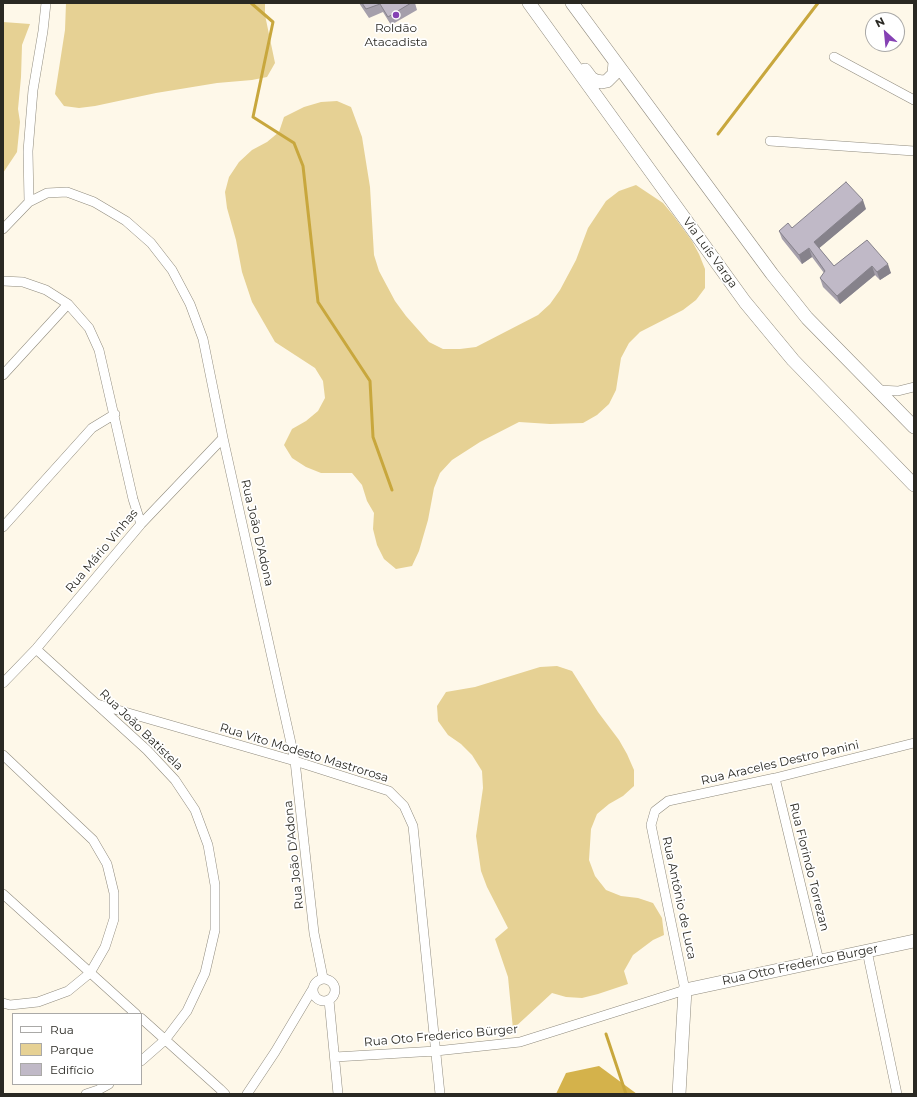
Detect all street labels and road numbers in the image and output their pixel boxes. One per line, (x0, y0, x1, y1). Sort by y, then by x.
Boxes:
street label: Via Luís Varga (680, 215, 740, 291)
street label: Rua João D'Adona (238, 478, 276, 588)
street label: Rua Mário Vinhas (63, 506, 141, 596)
street label: Rua João Batistela (96, 686, 186, 774)
street label: Rua Vito Modesto Mastrorosa (218, 720, 390, 786)
street label: Rua Araceles Destro Panini (700, 738, 860, 788)
street label: Rua João D'Adona (281, 800, 307, 910)
street label: Rua Florindo Torrezan (786, 801, 832, 933)
street label: Rua Antônio de Luca (659, 835, 699, 961)
street label: Rua Otto Frederico Burger (721, 941, 879, 989)
street label: Rua Oto Frederico Bürger (363, 1022, 519, 1050)

